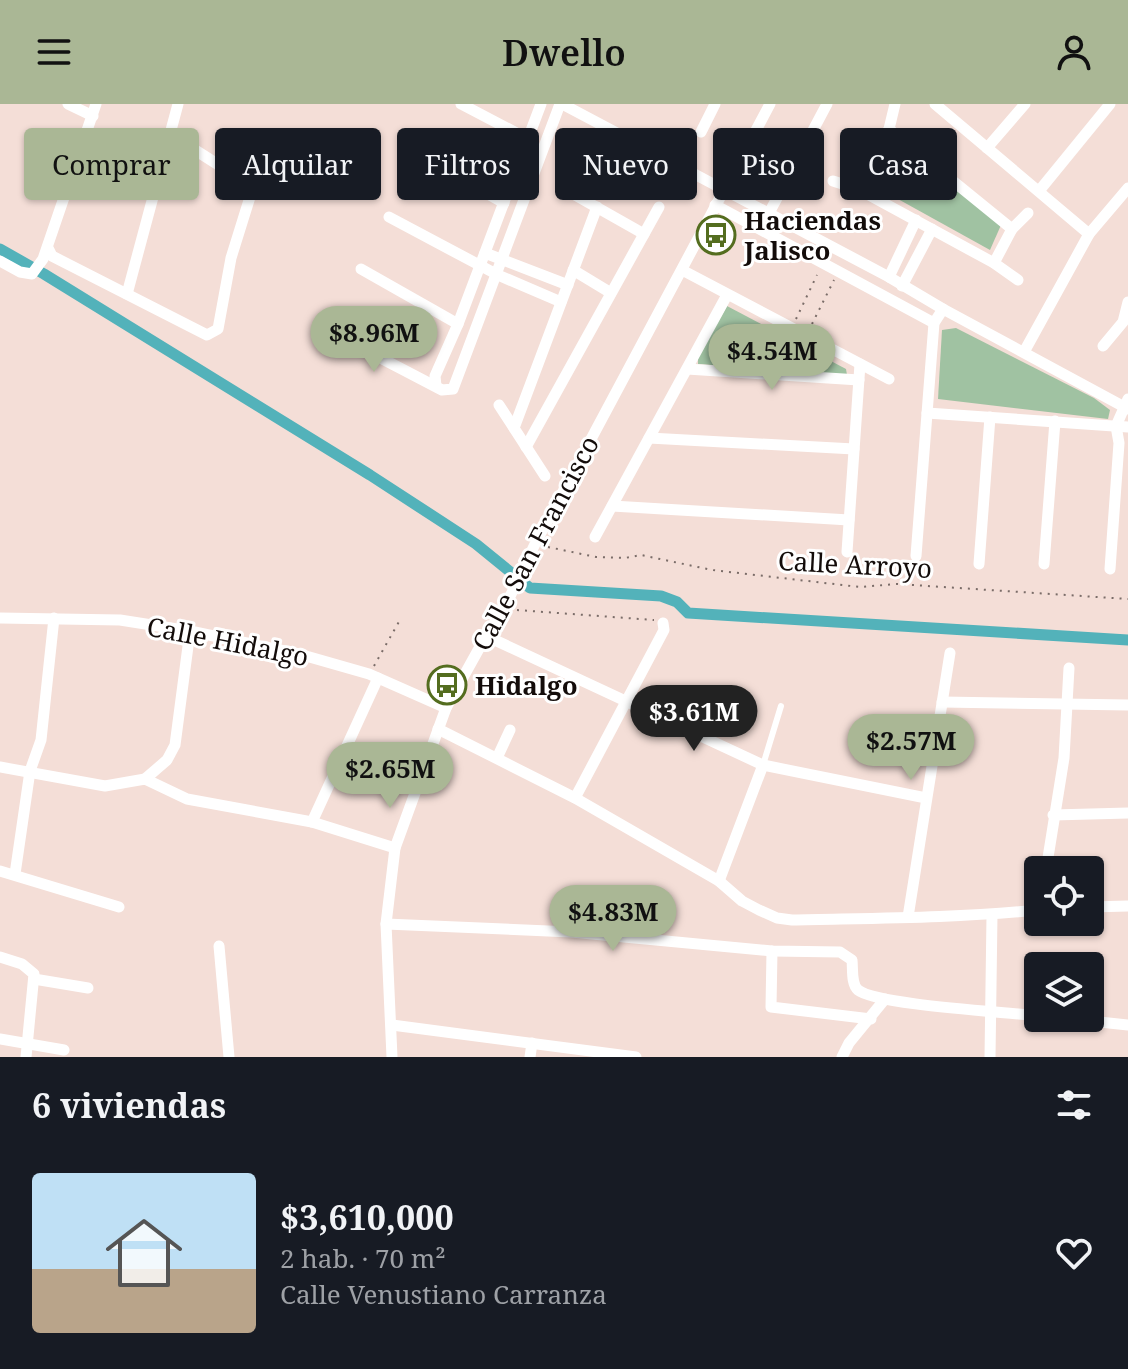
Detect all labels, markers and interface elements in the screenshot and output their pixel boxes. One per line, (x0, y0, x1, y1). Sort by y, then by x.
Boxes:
text: Dwello (502, 28, 626, 77)
icon: menu (32, 30, 76, 74)
icon: person (1052, 30, 1096, 74)
chip: Comprar (24, 128, 199, 200)
chip: Alquilar (215, 128, 381, 200)
chip: Filtros (397, 128, 539, 200)
chip: Nuevo (555, 128, 697, 200)
chip: Piso (713, 128, 824, 200)
chip: Casa (840, 128, 957, 200)
place label: Haciendas Jalisco (743, 202, 881, 268)
bus stop icon: Haciendas Jalisco (695, 214, 737, 256)
pin: $8.96M (309, 306, 439, 374)
text: $8.96M (328, 314, 420, 350)
pin: $4.54M (707, 324, 837, 392)
text: $4.54M (726, 332, 818, 368)
street label: Calle San Francisco (463, 429, 607, 657)
street label: Calle Arroyo (777, 542, 933, 586)
street label: Calle Hidalgo (144, 608, 312, 674)
bus stop icon: Hidalgo (426, 664, 468, 706)
place label: Hidalgo (475, 667, 578, 703)
pin: $3.61M (629, 685, 759, 753)
text: $3.61M (648, 693, 740, 729)
pin: $2.57M (846, 714, 976, 782)
text: $2.57M (865, 722, 957, 758)
pin: $2.65M (325, 742, 455, 810)
text: $2.65M (344, 750, 436, 786)
map controls (1024, 856, 1104, 1032)
button: locate (1024, 856, 1104, 936)
pin: $4.83M (548, 885, 678, 953)
text: $4.83M (567, 893, 659, 929)
button: layers (1024, 952, 1104, 1032)
text: 6 viviendas (32, 1082, 226, 1128)
icon: filters (1052, 1083, 1096, 1127)
text: $3,610,000 (280, 1194, 454, 1240)
icon: home (96, 1205, 192, 1301)
icon: heart (1052, 1231, 1096, 1275)
text: 2 hab. · 70 m² (280, 1240, 446, 1276)
text: Calle Venustiano Carranza (280, 1276, 607, 1312)

